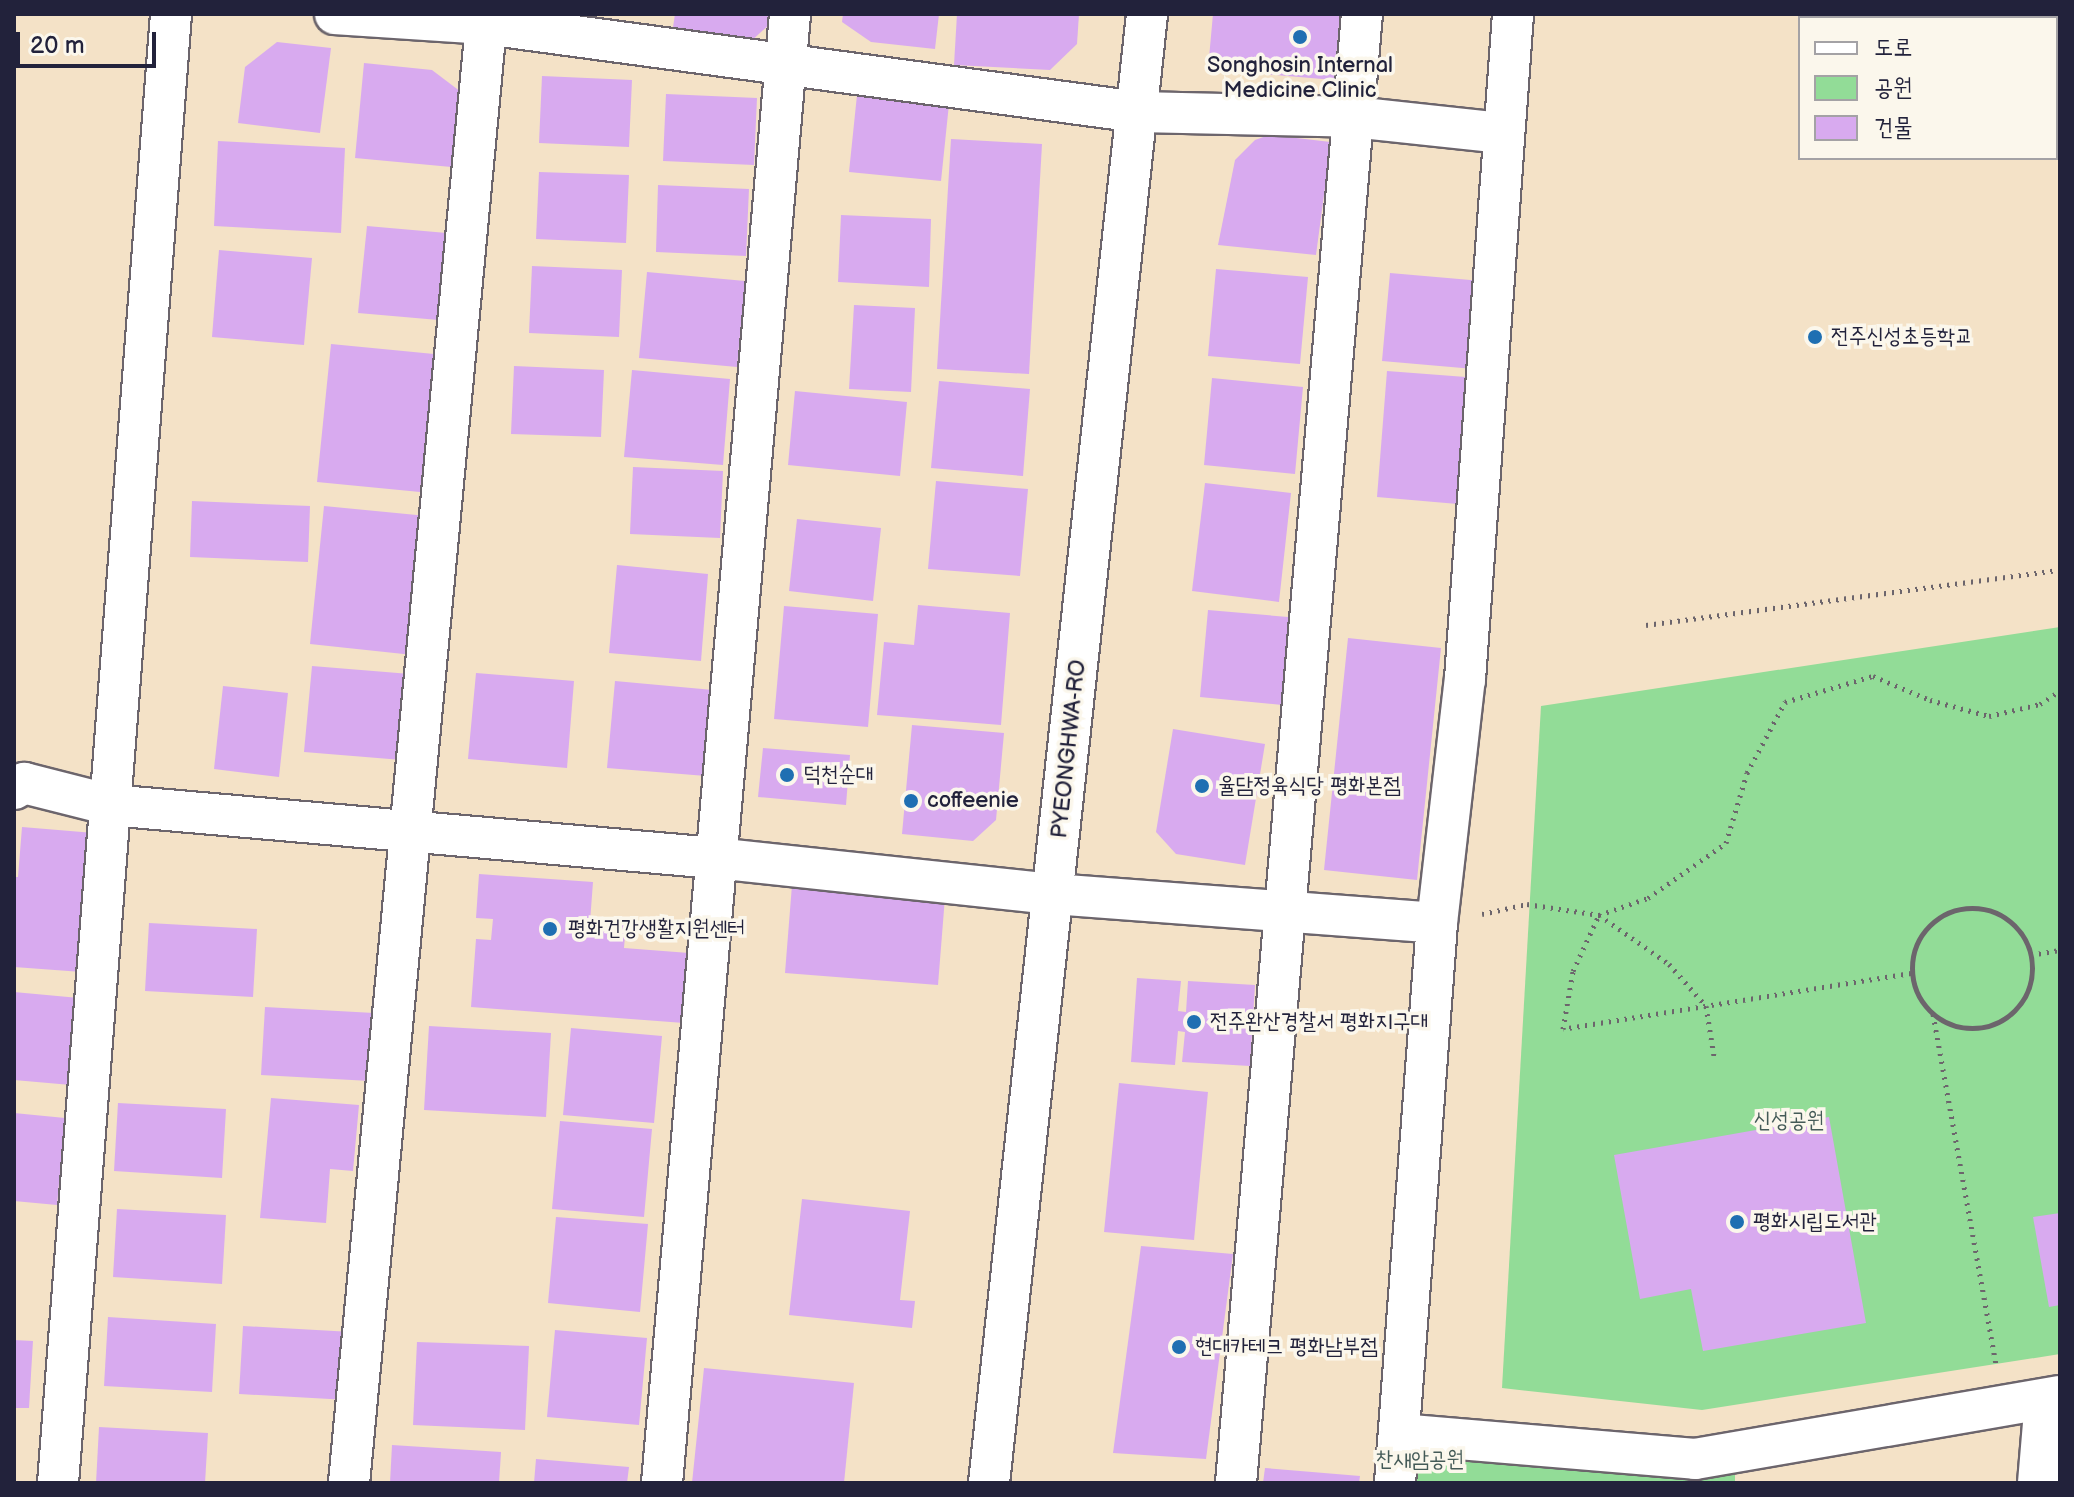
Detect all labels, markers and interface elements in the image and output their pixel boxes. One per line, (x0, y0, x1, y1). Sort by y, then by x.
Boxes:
scale bar (20, 16, 160, 66)
legend (1798, 16, 2058, 160)
marker: Songhosin Internal Medicine Clinic (1289, 26, 1311, 48)
text: 20 m (30, 31, 85, 60)
text: 도로 (1874, 33, 1913, 62)
place label: Songhosin Internal Medicine Clinic (1207, 52, 1393, 104)
text: 공원 (1874, 73, 1913, 102)
text: 건물 (1874, 113, 1913, 142)
place label: 전주신성초등학교 (1831, 324, 1973, 350)
marker: 전주신성초등학교 (1806, 328, 1824, 346)
street label: PYEONGHWA-RO (1047, 658, 1091, 840)
place label: 덕천순대 (803, 762, 874, 788)
marker: 덕천순대 (778, 766, 796, 784)
place label: 율담정육식당 평화본점 (1218, 773, 1401, 799)
marker: 율담정육식당 평화본점 (1193, 777, 1211, 795)
place label: coffeenie (927, 788, 1019, 814)
marker: coffeenie (902, 792, 920, 810)
place label: 평화건강생활지원센터 (568, 916, 745, 942)
marker: 평화건강생활지원센터 (539, 918, 561, 940)
place label: 전주완산경찰서 평화지구대 (1210, 1009, 1428, 1035)
marker: 전주완산경찰서 평화지구대 (1185, 1013, 1203, 1031)
park label: 신성공원 (1754, 1108, 1824, 1134)
place label: 평화시립도서관 (1753, 1209, 1877, 1235)
marker: 평화시립도서관 (1728, 1213, 1746, 1231)
place label: 현대카테크 평화남부점 (1195, 1334, 1378, 1360)
marker: 현대카테크 평화남부점 (1170, 1338, 1188, 1356)
park label: 찬새암공원 (1376, 1447, 1464, 1473)

